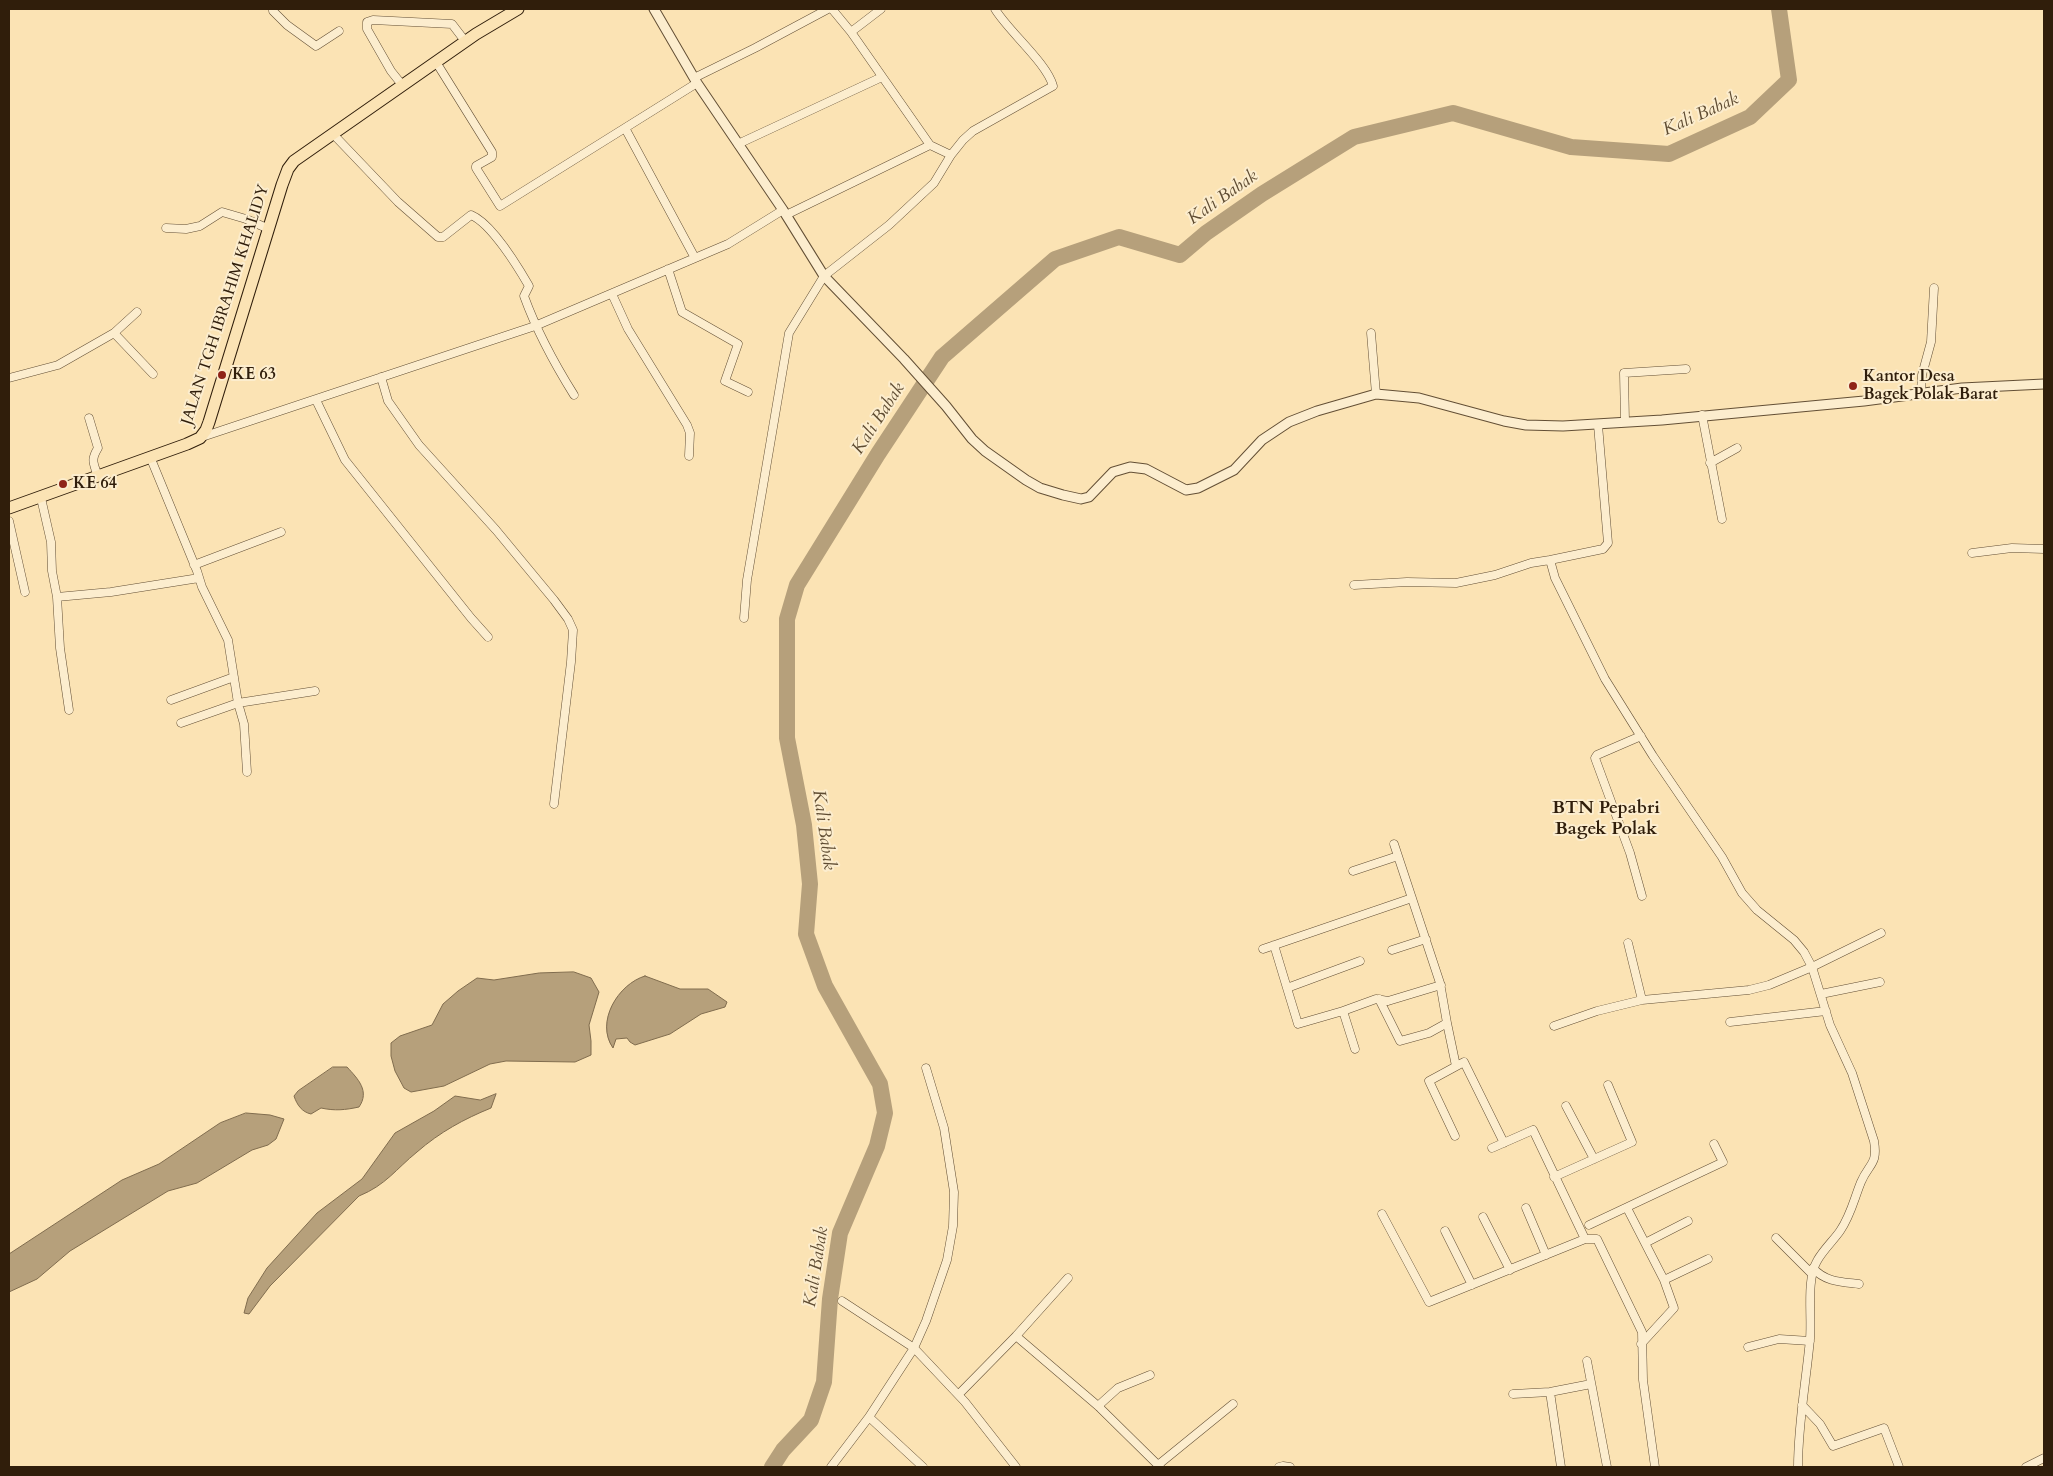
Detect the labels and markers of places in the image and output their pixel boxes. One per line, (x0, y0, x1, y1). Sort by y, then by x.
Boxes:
place label: KE 63 (232, 365, 276, 385)
place label: Kantor Desa Bagek Polak Barat (1863, 367, 1998, 405)
marker: KE 63 (216, 369, 228, 381)
marker: Kantor Desa Bagek Polak Barat (1847, 380, 1859, 392)
place label: KE 64 (73, 474, 117, 494)
marker: KE 64 (57, 478, 69, 490)

